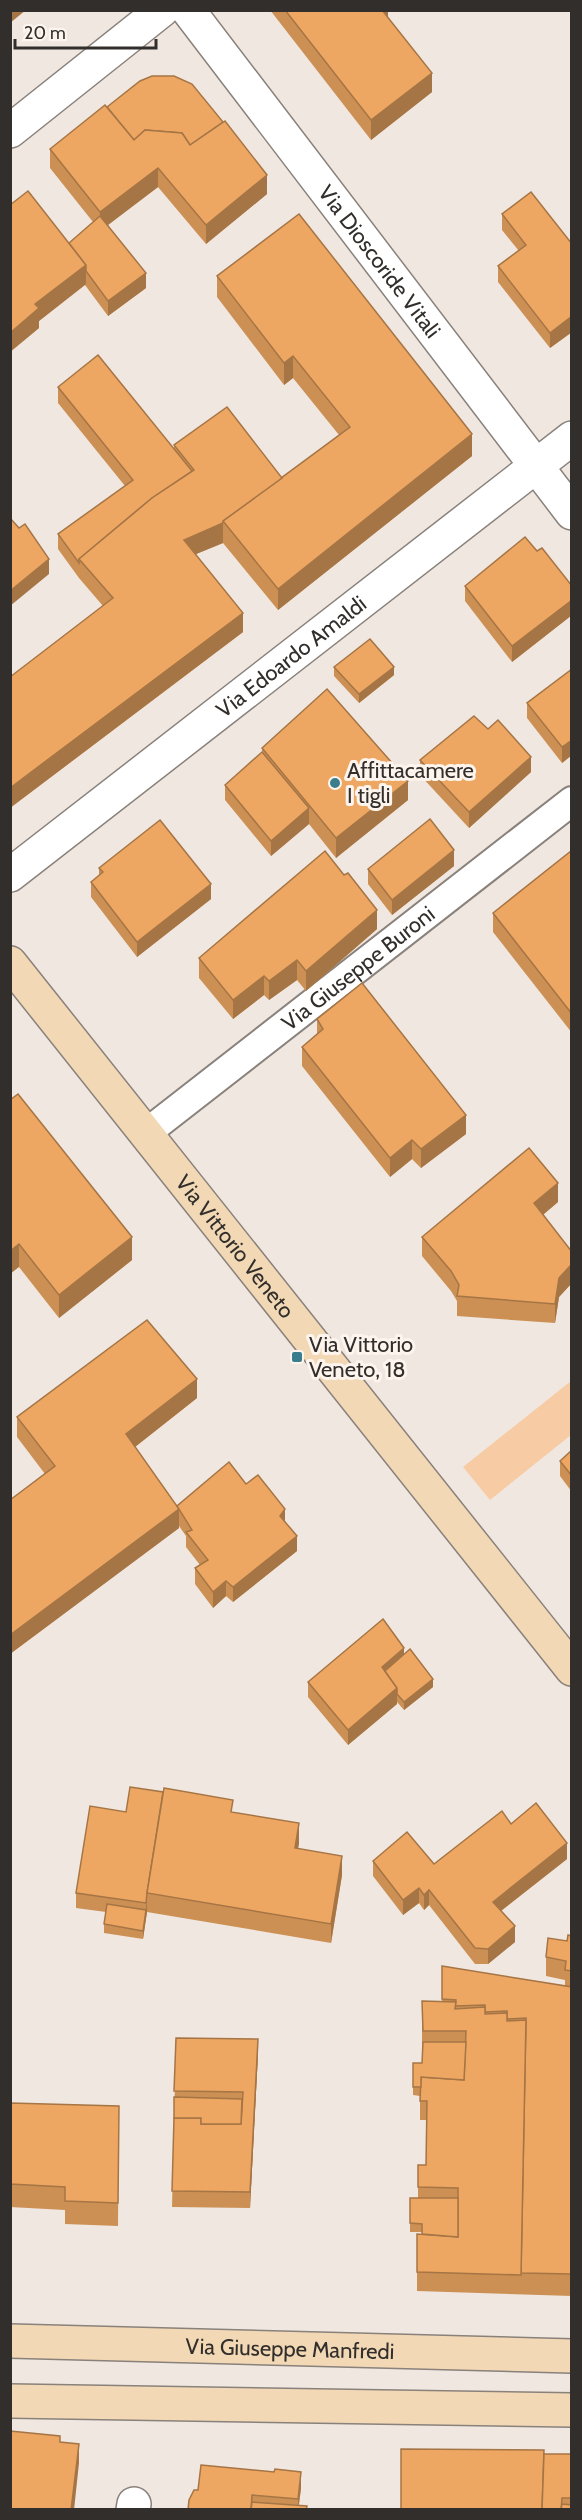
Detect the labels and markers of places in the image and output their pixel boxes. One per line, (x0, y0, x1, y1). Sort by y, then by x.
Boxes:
place label: Affittacamere I tigli (347, 757, 474, 809)
marker: Affittacamere I tigli (328, 776, 342, 790)
place label: Via Vittorio Veneto, 18 (309, 1331, 413, 1383)
marker: Via Vittorio Veneto, 18 (290, 1350, 304, 1364)

